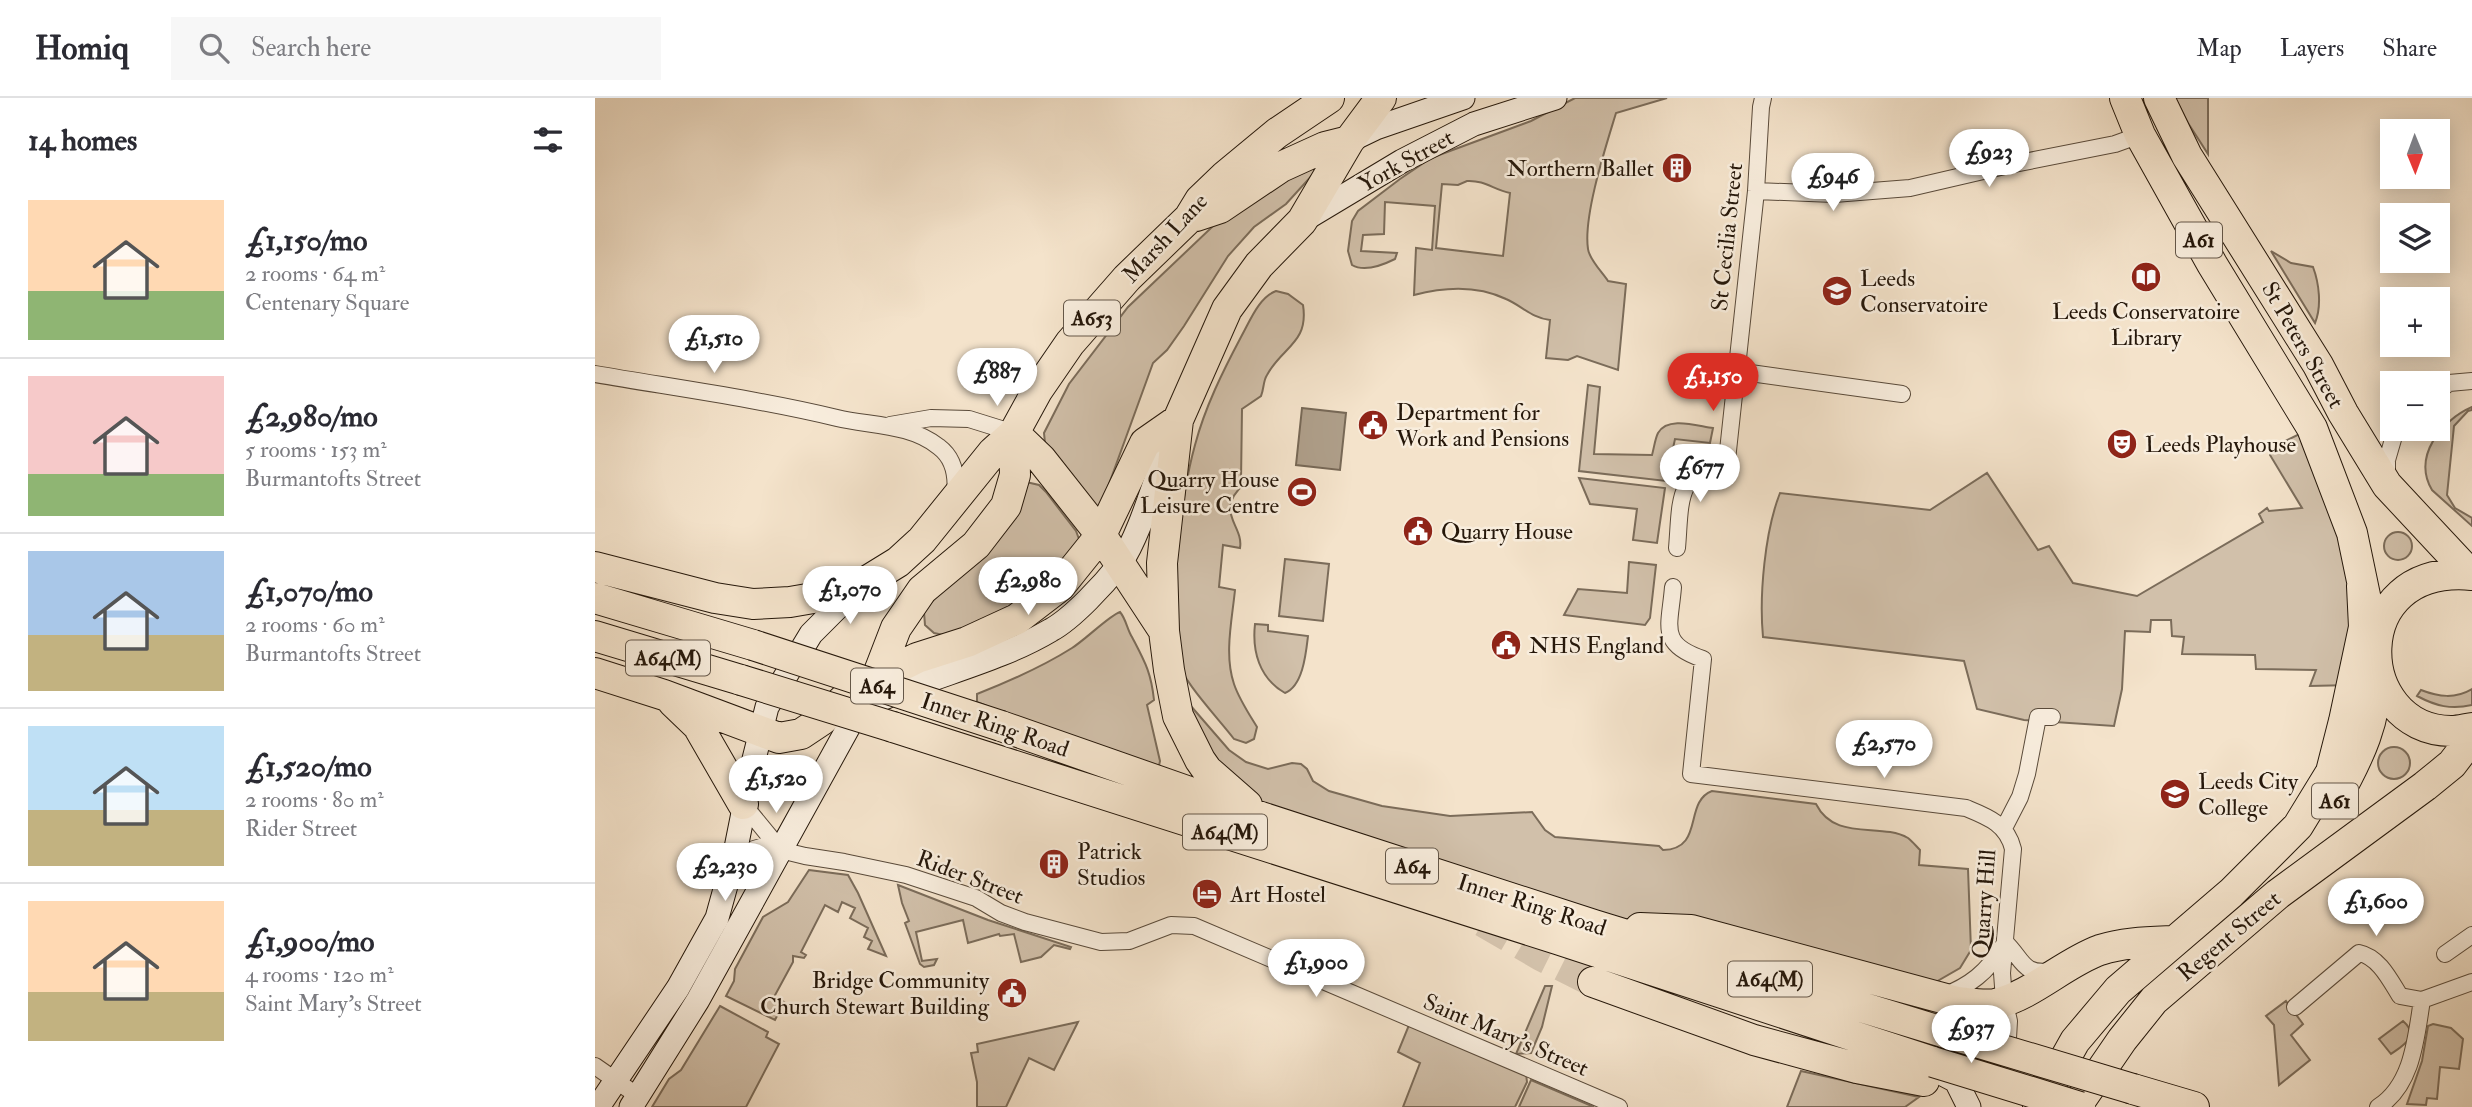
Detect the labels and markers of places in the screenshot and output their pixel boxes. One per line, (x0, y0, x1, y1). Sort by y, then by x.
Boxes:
pin: £923 (1948, 130, 2030, 189)
building icon: Northern Ballet (1660, 151, 1694, 185)
pin: £946 (1792, 153, 1874, 213)
place label: Northern Ballet (1507, 154, 1654, 183)
library icon: Leeds Conservatoire Library (2129, 260, 2163, 294)
place label: Leeds Conservatoire (1860, 264, 1988, 319)
school or university icon: Leeds Conservatoire (1820, 274, 1854, 308)
place label: Leeds Conservatoire Library (2052, 297, 2240, 352)
pin: £1,510 (657, 316, 771, 375)
pin: £887 (956, 348, 1038, 408)
pin: £1,150 (1656, 354, 1770, 413)
place label: Department for Work and Pensions (1395, 398, 1569, 453)
public building icon: Department for Work and Pensions (1356, 408, 1390, 442)
theatre icon: Leeds Playhouse (2105, 427, 2139, 461)
place label: Leeds Playhouse (2145, 430, 2296, 459)
pin: £677 (1659, 444, 1741, 504)
place label: Quarry House Leisure Centre (1140, 465, 1279, 520)
sports icon: Quarry House Leisure Centre (1285, 475, 1319, 509)
public building icon: Quarry House (1401, 514, 1435, 548)
place label: Quarry House (1441, 517, 1573, 546)
pin: £2,980 (971, 558, 1085, 617)
pin: £1,070 (793, 566, 907, 626)
public building icon: NHS England (1489, 628, 1523, 662)
place label: NHS England (1529, 631, 1664, 660)
pin: £2,570 (1827, 720, 1941, 780)
pin: £1,520 (719, 756, 833, 815)
place label: Leeds City College (2198, 767, 2299, 822)
school or university icon: Leeds City College (2158, 777, 2192, 811)
place label: Patrick Studios (1077, 837, 1146, 892)
pin: £2,230 (668, 844, 782, 903)
building icon: Patrick Studios (1037, 847, 1071, 881)
hotel icon: Art Hostel (1190, 877, 1224, 911)
pin: £1,600 (2319, 878, 2433, 938)
place label: Art Hostel (1229, 880, 1326, 909)
pin: £1,900 (1259, 940, 1373, 999)
place label: Bridge Community Church Stewart Building (760, 966, 990, 1021)
public building icon: Bridge Community Church Stewart Building (995, 976, 1029, 1010)
pin: £937 (1930, 1006, 2012, 1065)

